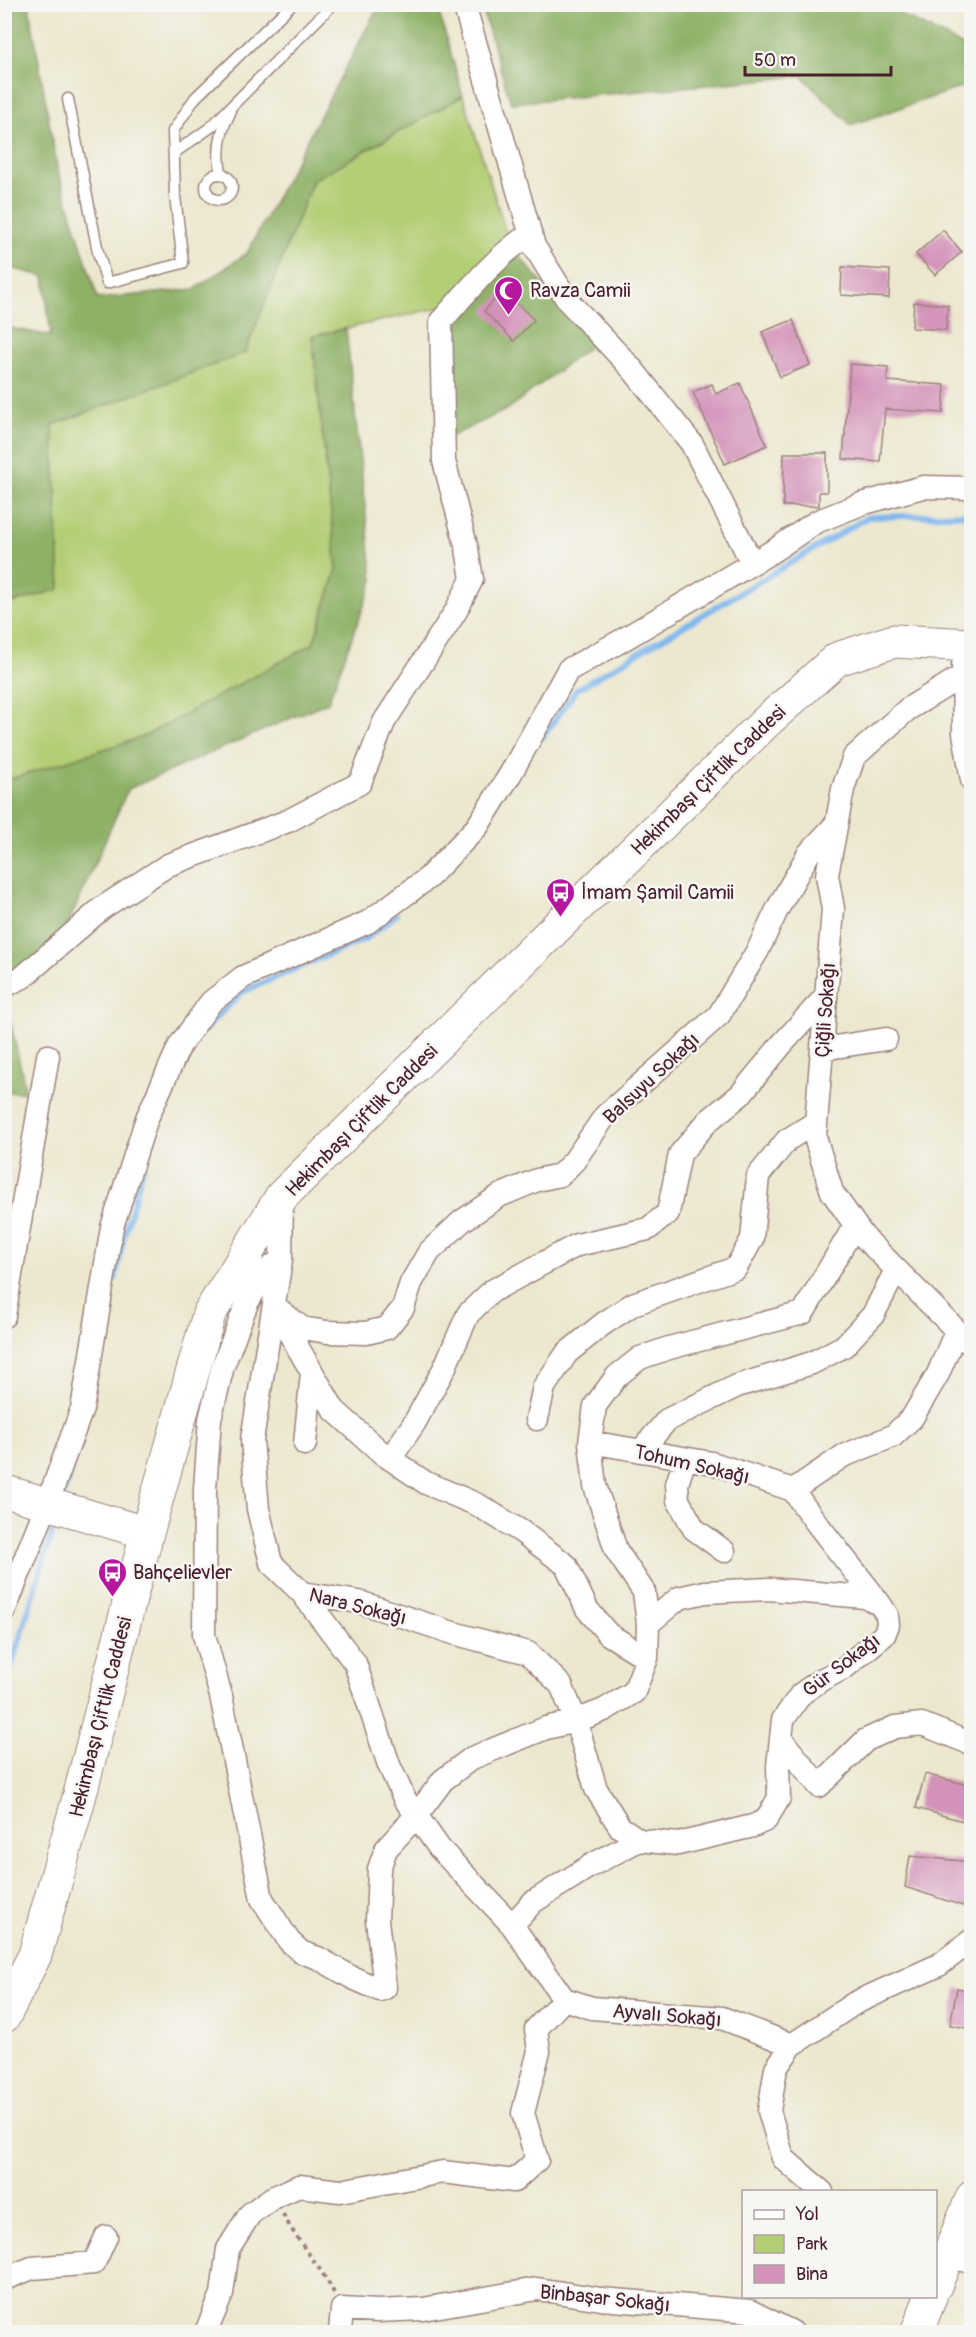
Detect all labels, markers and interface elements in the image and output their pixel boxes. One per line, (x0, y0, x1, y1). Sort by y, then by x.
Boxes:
scale bar (745, 39, 890, 77)
text: 50 m (754, 49, 796, 72)
mosque icon: Ravza Camii (493, 274, 525, 316)
place label: Ravza Camii (530, 278, 630, 303)
street label: Hekimbaşı Çiftlik Caddesi (626, 700, 791, 861)
bus stop icon: İmam Şamil Camii (544, 876, 576, 918)
place label: İmam Şamil Camii (581, 880, 734, 905)
street label: Çiğli Sokağı (810, 962, 841, 1058)
street label: Balsuyu Sokağı (598, 1027, 705, 1129)
street label: Hekimbaşı Çiftlik Caddesi (280, 1039, 443, 1202)
street label: Tohum Sokağı (632, 1439, 752, 1490)
bus stop icon: Bahçelievler (96, 1556, 128, 1598)
place label: Bahçelievler (133, 1560, 232, 1585)
street label: Nara Sokağı (307, 1582, 409, 1631)
street label: Hekimbaşı Çiftlik Caddesi (63, 1614, 138, 1820)
street label: Gür Sokağı (797, 1628, 885, 1703)
street label: Ayvalı Sokağı (611, 1998, 723, 2033)
legend (742, 2190, 937, 2298)
text: Yol (795, 2203, 819, 2226)
text: Park (796, 2233, 828, 2256)
text: Bina (796, 2263, 828, 2286)
street label: Binbaşar Sokağı (539, 2279, 671, 2318)

